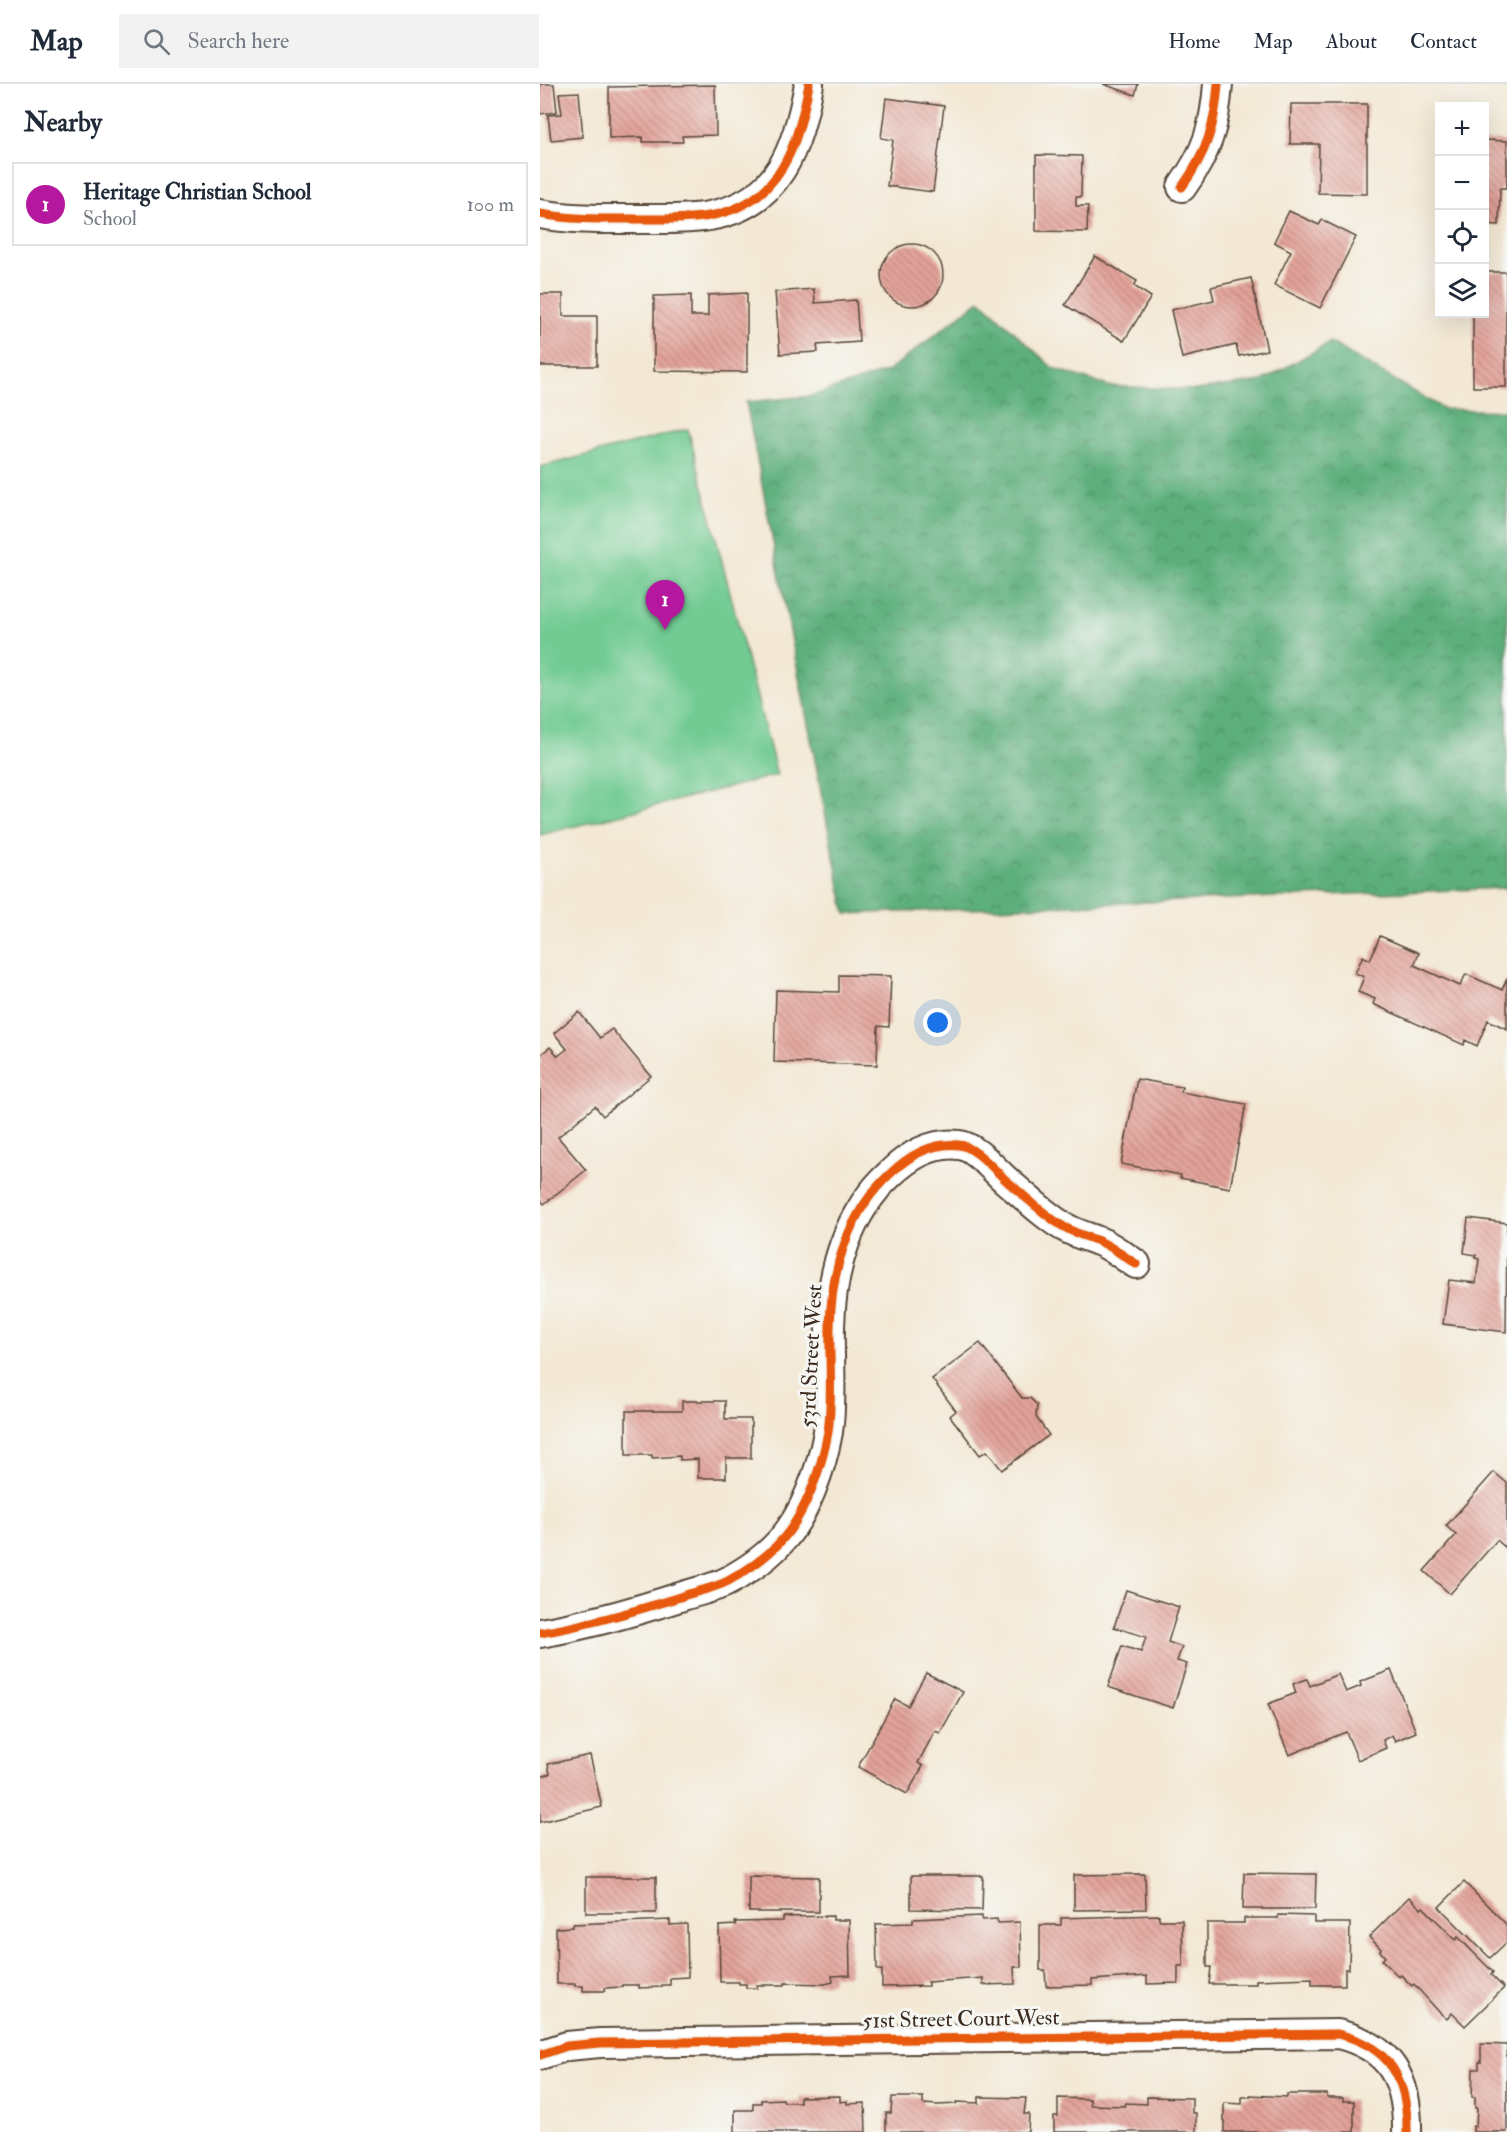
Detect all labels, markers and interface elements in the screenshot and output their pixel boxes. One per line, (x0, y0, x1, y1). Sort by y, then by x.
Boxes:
search box (119, 14, 539, 68)
text: Map (30, 24, 83, 59)
icon: search (140, 25, 173, 58)
text: Search here (188, 27, 289, 55)
text: Home (1168, 28, 1220, 55)
text: Map (1253, 28, 1293, 55)
text: About (1326, 28, 1377, 55)
text: Contact (1410, 28, 1477, 55)
map controls (1435, 102, 1489, 318)
button: + (1435, 102, 1489, 156)
text: Nearby (24, 107, 102, 139)
button: − (1435, 156, 1489, 210)
text: Heritage Christian School (83, 178, 311, 206)
text: 1 (42, 192, 49, 217)
text: 100 m (467, 192, 514, 217)
text: School (83, 206, 137, 231)
button: locate (1435, 210, 1489, 264)
button: layers (1435, 264, 1489, 318)
pin: 1 (646, 580, 684, 630)
your location (923, 1008, 952, 1037)
street label: 53rd Street West (793, 1284, 829, 1428)
street label: 51st Street Court West (862, 2003, 1060, 2035)

